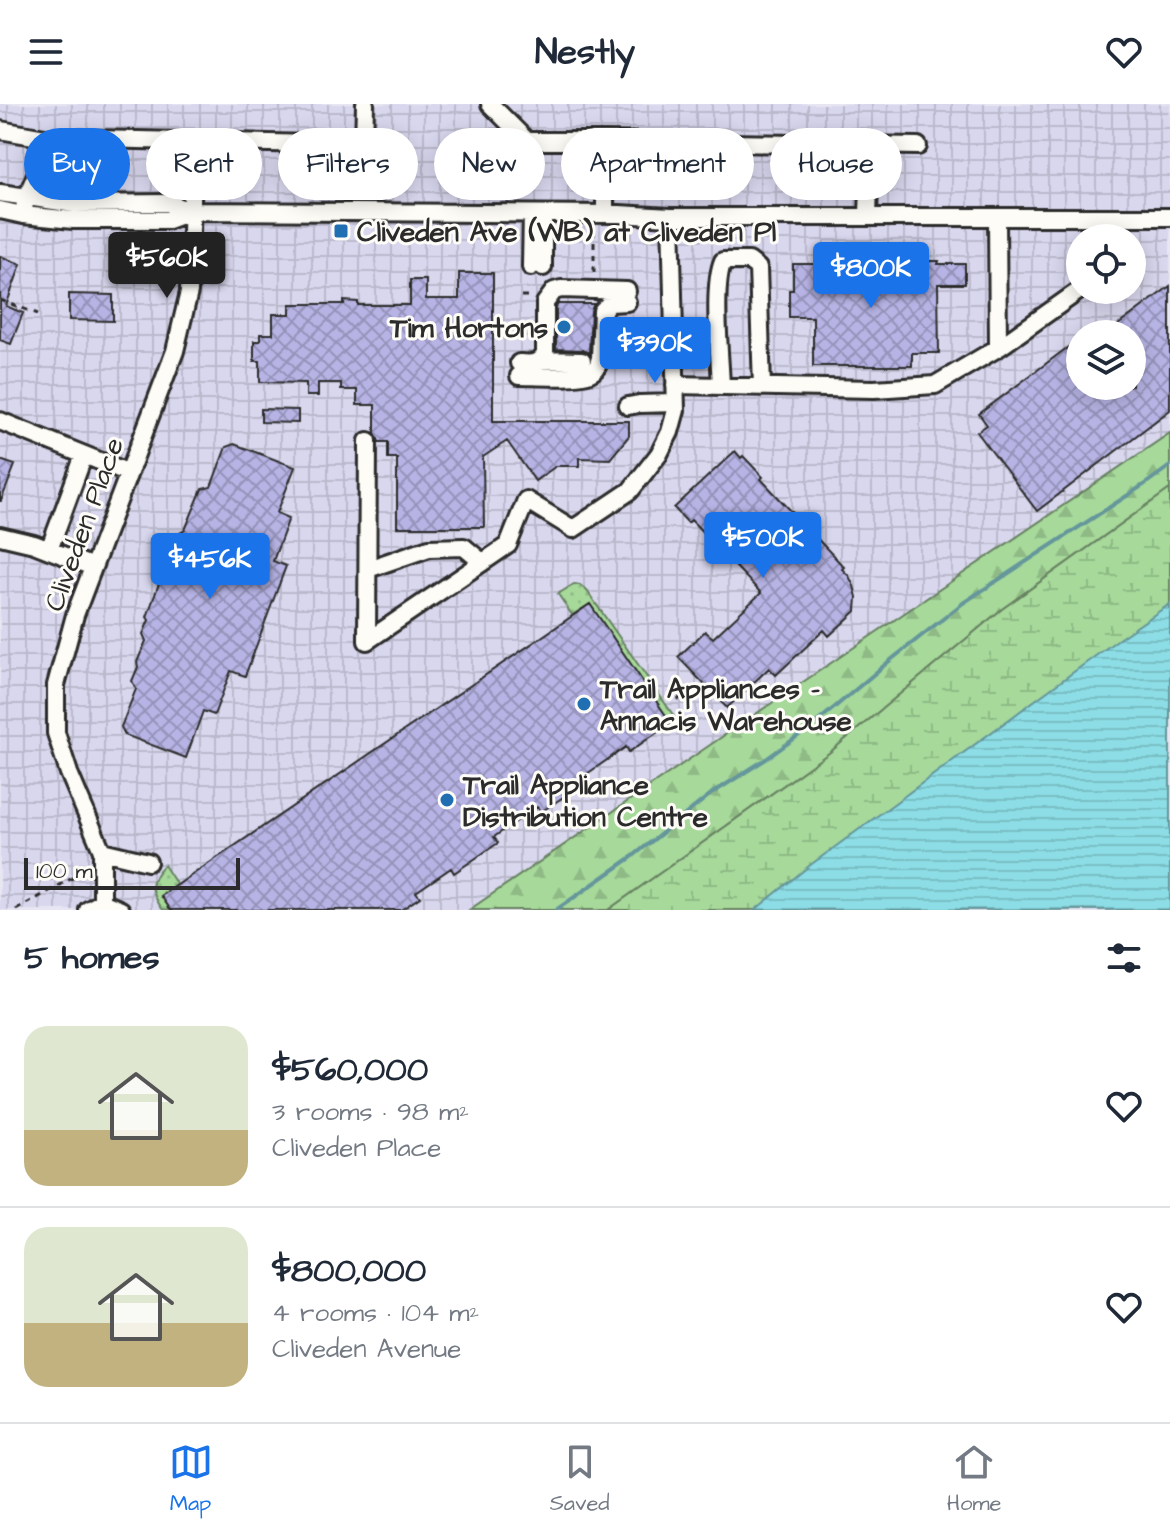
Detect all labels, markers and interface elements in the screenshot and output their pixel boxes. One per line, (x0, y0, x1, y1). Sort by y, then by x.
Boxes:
text: Nestly (535, 27, 635, 78)
icon: menu (24, 30, 68, 74)
icon: heart (1102, 30, 1146, 74)
chip: Buy (24, 128, 130, 200)
chip: Rent (146, 128, 262, 200)
chip: Filters (278, 128, 418, 200)
chip: New (434, 128, 545, 200)
chip: Apartment (561, 128, 754, 200)
chip: House (770, 128, 902, 200)
place label: Cliveden Ave (WB) at Cliveden Pl (357, 213, 776, 252)
marker: Cliveden Ave (WB) at Cliveden Pl (332, 222, 350, 240)
map controls (1066, 224, 1146, 400)
button: locate (1066, 224, 1146, 304)
pin: $560K (111, 232, 223, 300)
text: $560K (126, 240, 208, 276)
pin: $800K (815, 242, 927, 310)
text: $800K (831, 250, 911, 286)
place label: Tim Hortons (389, 309, 548, 348)
pin: $390K (599, 317, 711, 385)
marker: Tim Hortons (555, 318, 573, 336)
button: layers (1066, 320, 1146, 400)
text: $390K (618, 325, 692, 361)
street label: Cliveden Place (35, 432, 134, 617)
pin: $500K (707, 512, 819, 580)
text: $500K (722, 520, 804, 556)
pin: $456K (154, 533, 266, 601)
text: $456K (169, 541, 251, 577)
place label: Trail Appliances - Annacis Warehouse (599, 670, 852, 741)
marker: Trail Appliances - Annacis Warehouse (575, 695, 593, 713)
place label: Trail Appliance Distribution Centre (462, 766, 708, 837)
marker: Trail Appliance Distribution Centre (438, 791, 456, 809)
scale bar (24, 854, 240, 890)
text: 100 m (36, 856, 93, 887)
text: 5 homes (24, 934, 160, 982)
icon: filters (1102, 936, 1146, 980)
text: $560,000 (272, 1046, 428, 1094)
icon: home (88, 1058, 184, 1154)
icon: heart (1102, 1084, 1146, 1128)
text: 3 rooms · 98 m² (272, 1094, 469, 1130)
text: Cliveden Place (272, 1130, 441, 1166)
text: $800,000 (272, 1247, 426, 1295)
icon: home (88, 1259, 184, 1355)
icon: heart (1102, 1285, 1146, 1329)
text: 4 rooms · 104 m² (272, 1295, 479, 1331)
text: Cliveden Avenue (272, 1331, 461, 1367)
tab: Map (169, 1440, 213, 1519)
tab: Saved (550, 1440, 610, 1519)
tab: Home (947, 1440, 1001, 1519)

